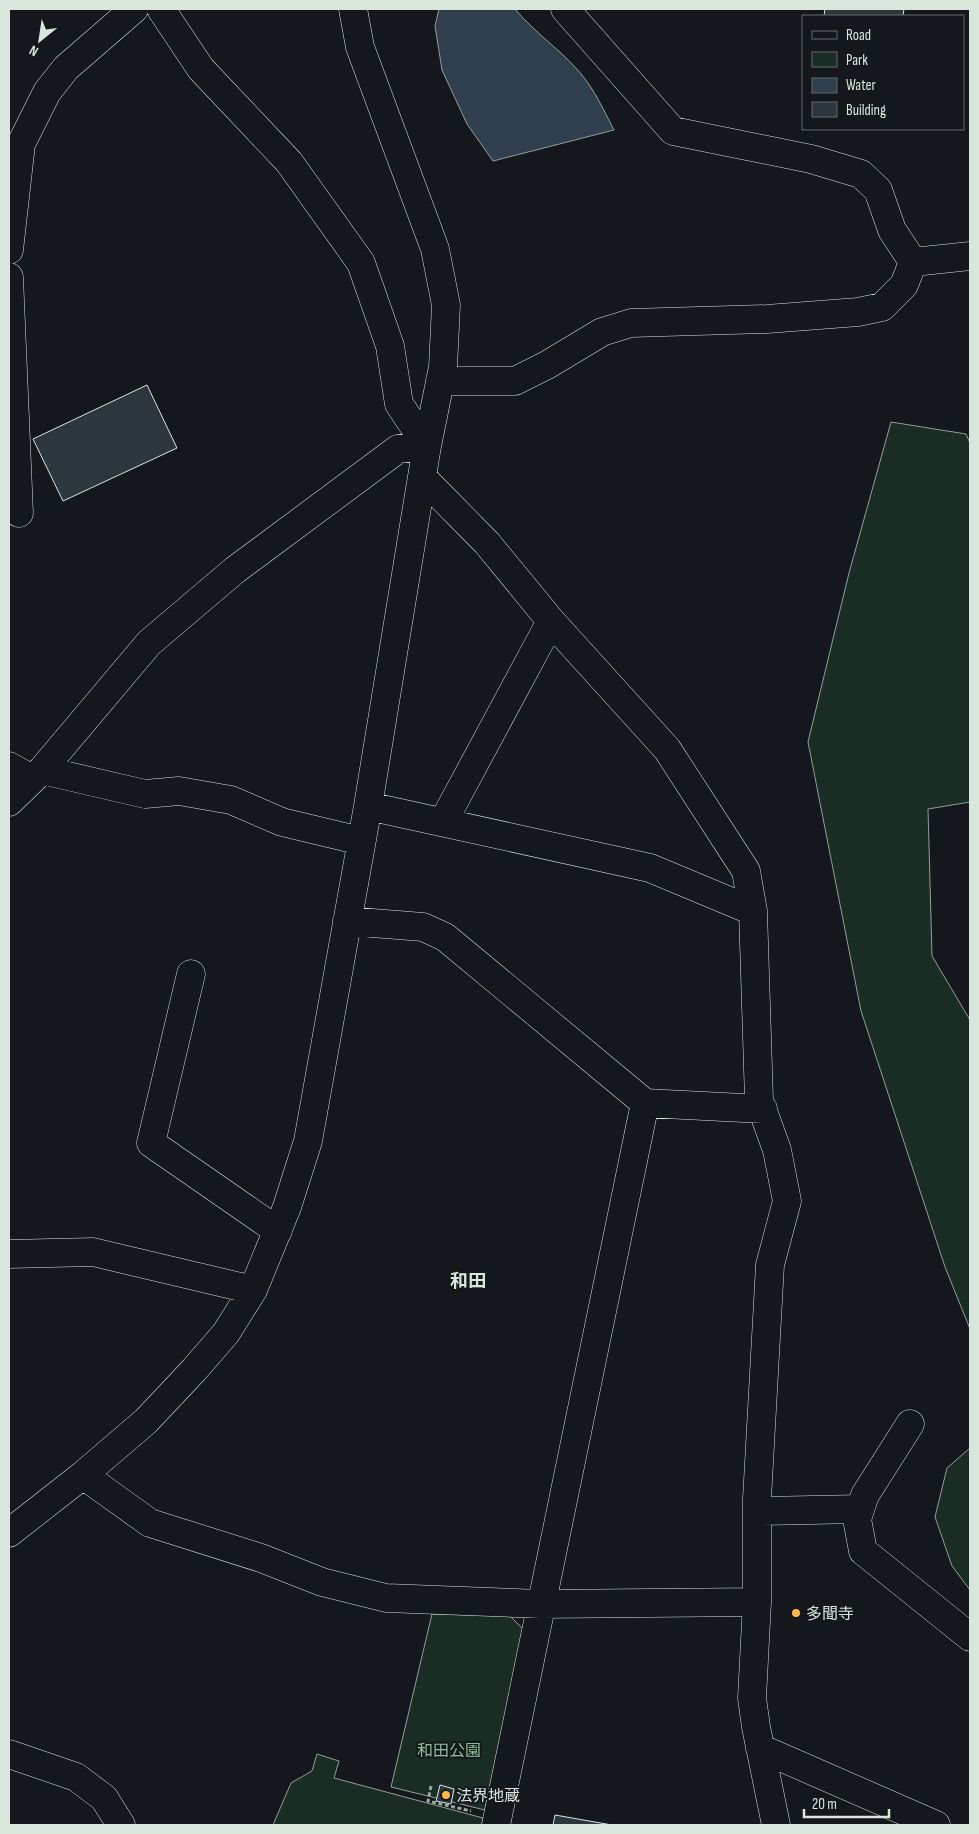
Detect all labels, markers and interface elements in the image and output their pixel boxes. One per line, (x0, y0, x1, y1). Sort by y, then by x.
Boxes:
north arrow (15, 15, 65, 65)
legend (802, 15, 964, 130)
text: Road (846, 26, 871, 45)
text: N (26, 42, 41, 60)
text: Park (846, 51, 868, 70)
text: Water (846, 76, 877, 95)
text: Building (846, 101, 886, 120)
district label: 和田 (450, 1271, 486, 1292)
place label: 多聞寺 (806, 1605, 854, 1624)
marker: 多聞寺 (790, 1607, 802, 1619)
park label: 和田公園 (417, 1742, 481, 1761)
scale bar (804, 1786, 889, 1818)
place label: 法界地蔵 (456, 1787, 520, 1806)
marker: 法界地蔵 (440, 1789, 452, 1801)
text: 20 m (812, 1795, 837, 1814)

